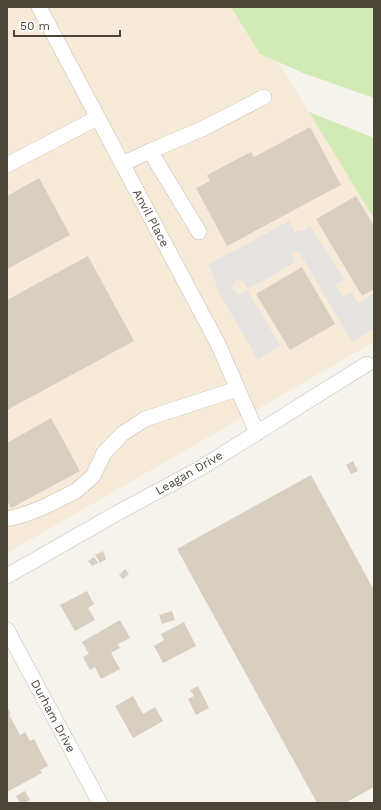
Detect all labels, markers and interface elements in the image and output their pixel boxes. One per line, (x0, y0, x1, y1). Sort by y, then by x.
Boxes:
scale bar (14, 12, 120, 38)
text: 50 m (20, 19, 50, 33)
street label: Anvil Place (130, 187, 172, 249)
street label: Leagan Drive (153, 448, 225, 498)
street label: Durham Drive (28, 677, 78, 755)

